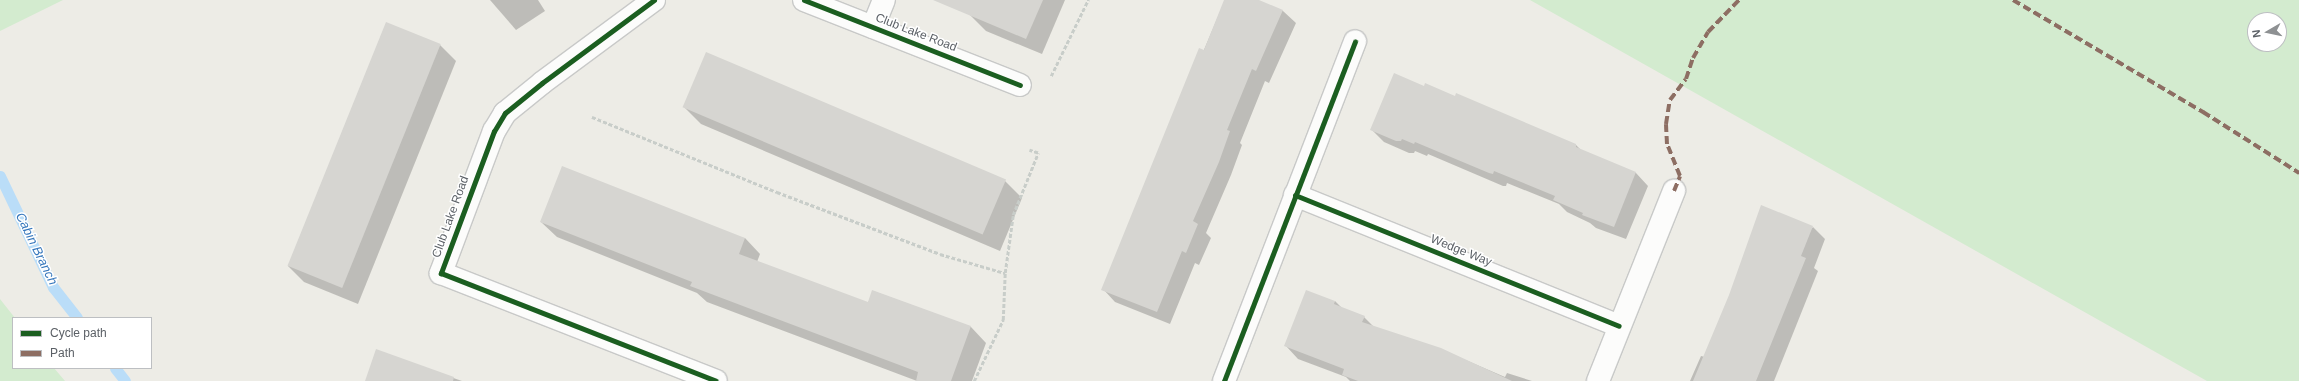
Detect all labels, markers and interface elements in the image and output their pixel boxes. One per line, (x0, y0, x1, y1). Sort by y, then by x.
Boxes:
street label: Club Lake Road (873, 11, 959, 55)
north arrow (2247, 12, 2287, 52)
text: N (2250, 29, 2263, 39)
street label: Club Lake Road (430, 174, 472, 260)
water label: Cabin Branch (12, 210, 60, 288)
street label: Wedge Way (1428, 232, 1494, 270)
legend (12, 317, 152, 369)
text: Cycle path (50, 326, 107, 340)
text: Path (50, 346, 75, 360)

